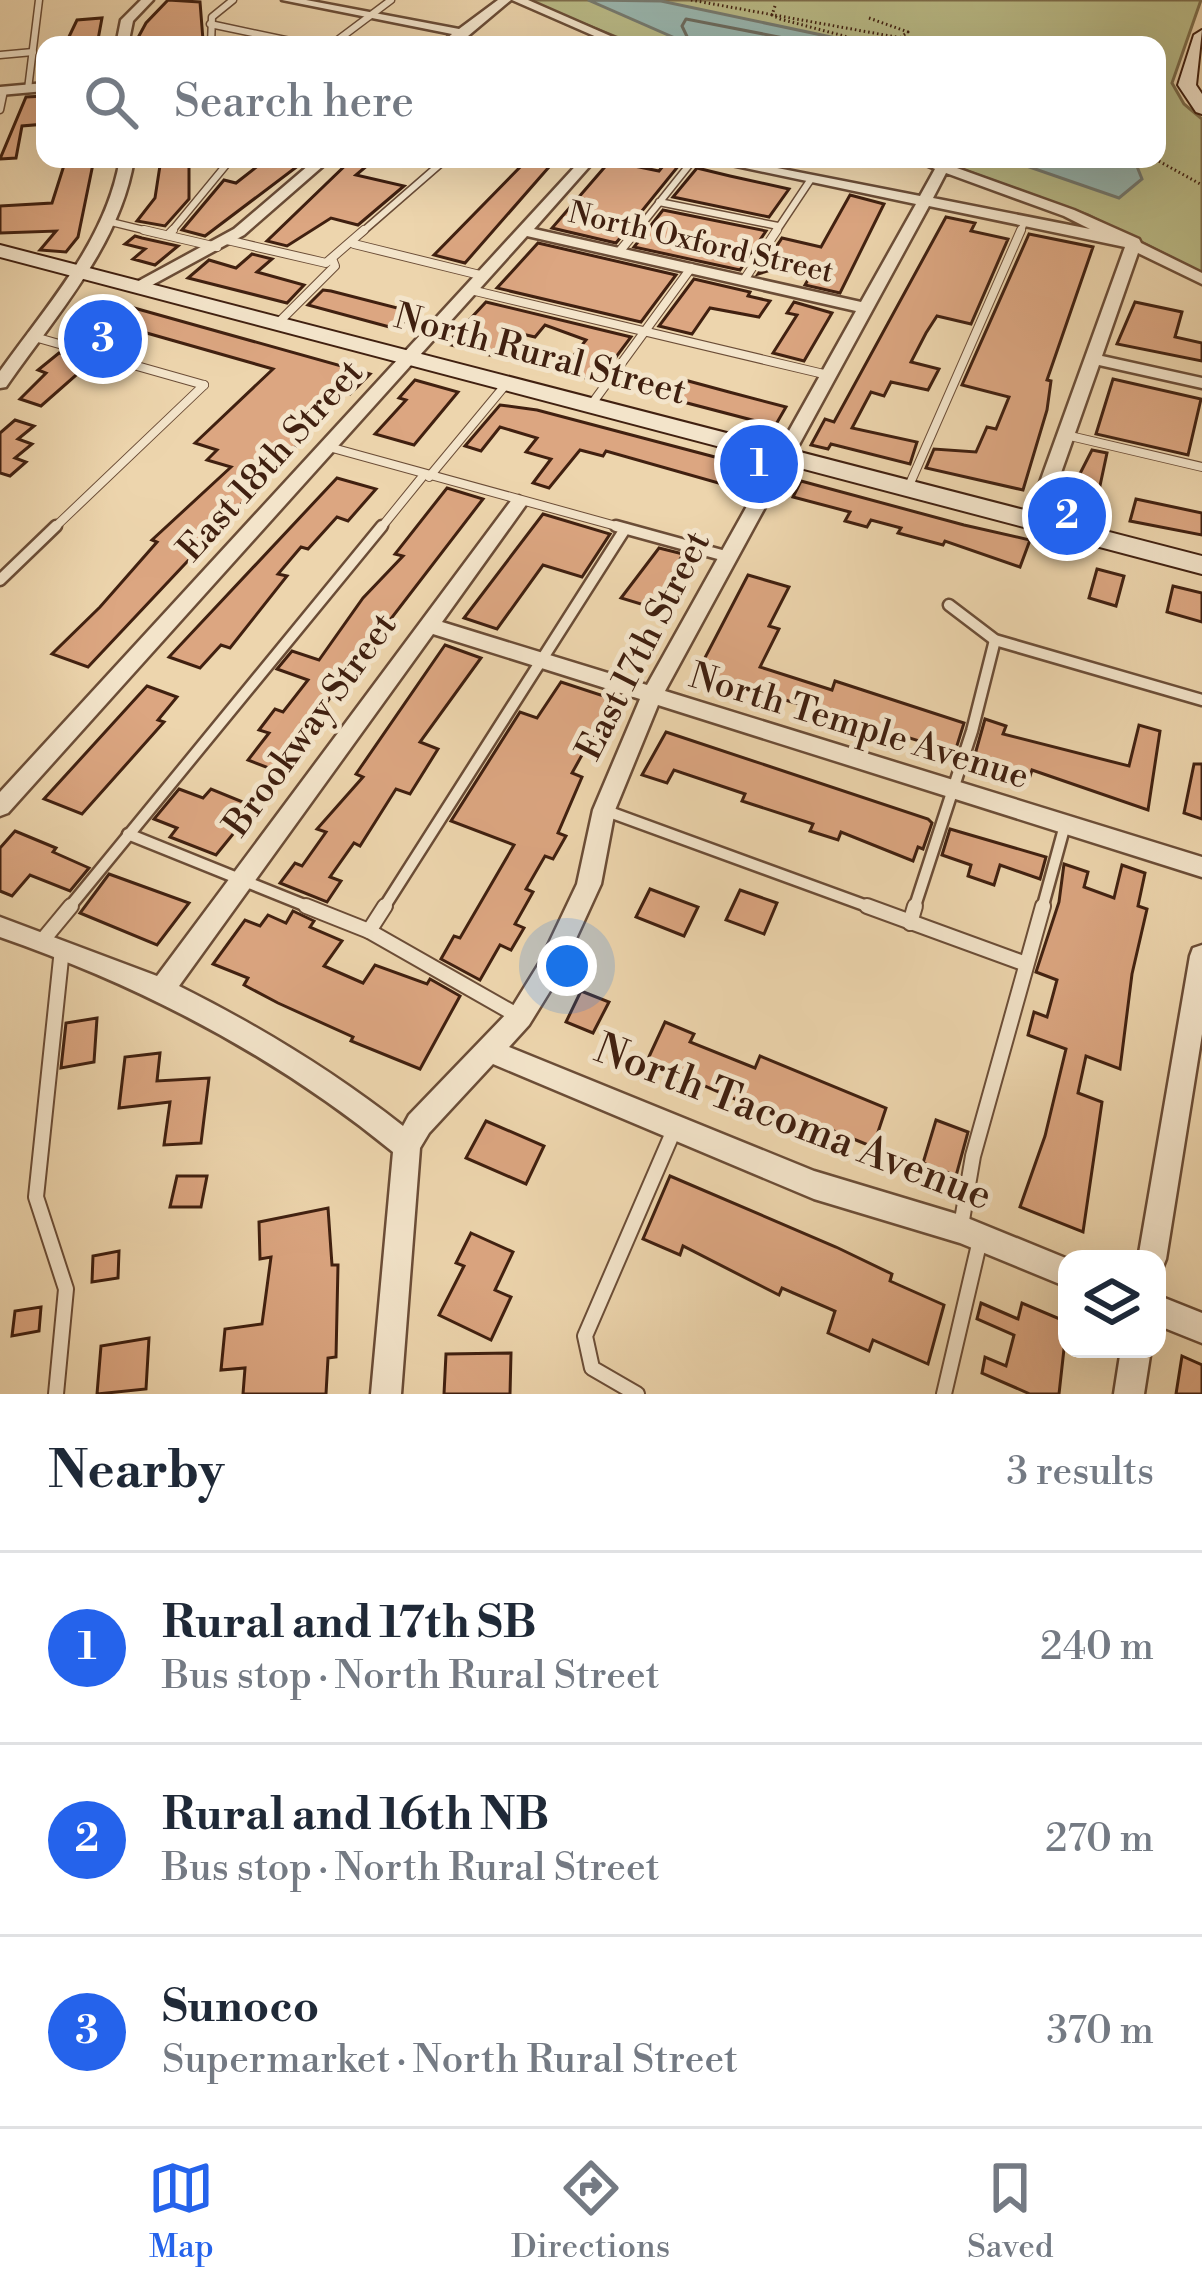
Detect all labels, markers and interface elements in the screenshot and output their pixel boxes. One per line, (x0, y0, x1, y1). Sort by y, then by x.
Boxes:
search box (36, 36, 1166, 168)
icon: search (78, 69, 144, 135)
text: Search here (174, 74, 414, 131)
street label: North Oxford Street (565, 194, 838, 292)
pin: 3 (64, 294, 142, 384)
street label: North Rural Street (389, 294, 691, 416)
street label: East 18th Street (169, 351, 374, 571)
pin: 1 (720, 419, 798, 509)
pin: 2 (1028, 471, 1106, 561)
street label: East 17th Street (567, 524, 721, 768)
street label: Brookway Street (214, 604, 407, 846)
street label: North Temple Avenue (684, 654, 1034, 800)
your location (537, 936, 597, 996)
street label: North Tacoma Avenue (587, 1023, 999, 1223)
map controls (1058, 1250, 1166, 1358)
button: layers (1058, 1250, 1166, 1358)
text: Nearby (48, 1440, 224, 1504)
text: 3 results (1006, 1448, 1154, 1497)
text: Rural and 17th SB (162, 1595, 537, 1652)
text: 1 (78, 1623, 96, 1672)
text: 240 m (1040, 1623, 1154, 1672)
text: Bus stop · North Rural Street (162, 1652, 660, 1701)
text: Rural and 16th NB (162, 1787, 549, 1844)
text: 2 (75, 1815, 99, 1864)
text: 270 m (1045, 1815, 1154, 1864)
text: Bus stop · North Rural Street (162, 1844, 660, 1893)
text: Sunoco (162, 1979, 319, 2036)
text: 3 (75, 2007, 99, 2056)
text: 370 m (1046, 2007, 1154, 2056)
text: Supermarket · North Rural Street (162, 2036, 738, 2085)
tab: Map (148, 2155, 214, 2268)
tab: Directions (511, 2155, 670, 2268)
tab: Saved (967, 2155, 1054, 2268)

